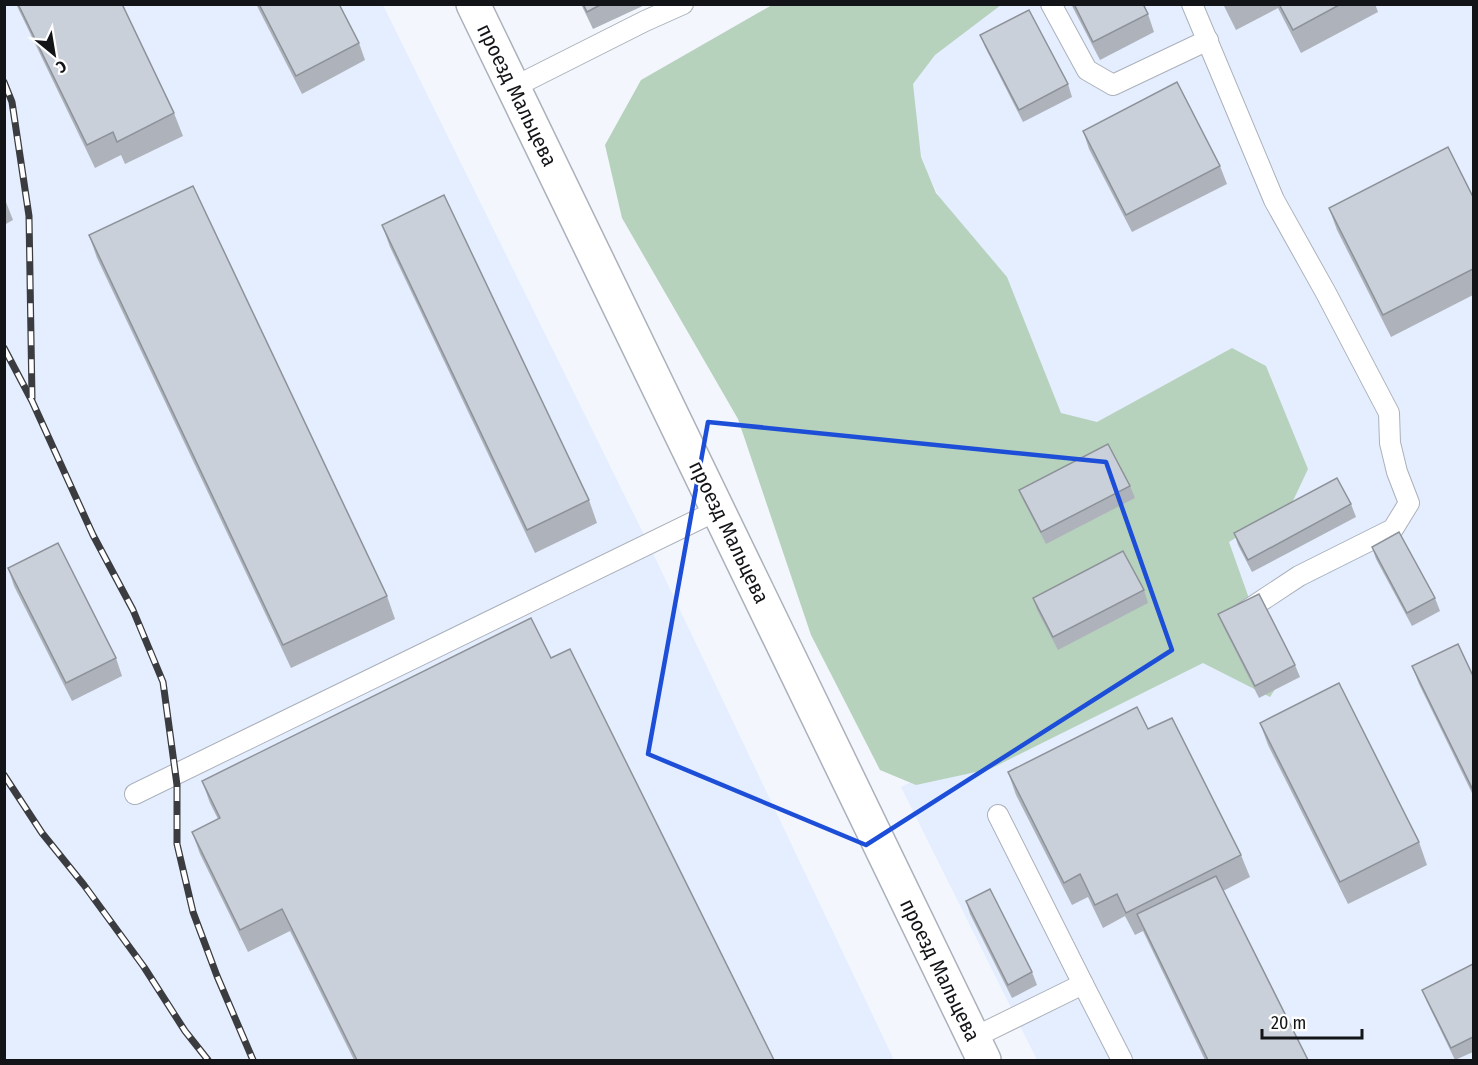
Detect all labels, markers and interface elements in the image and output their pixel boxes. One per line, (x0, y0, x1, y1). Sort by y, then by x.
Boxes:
street label: проезд Мальцева (471, 19, 563, 171)
north arrow (24, 24, 84, 84)
text: С (52, 56, 70, 77)
street label: проезд Мальцева (683, 456, 775, 608)
street label: проезд Мальцева (894, 894, 986, 1046)
scale bar (1262, 1002, 1362, 1040)
text: 20 m (1271, 1012, 1306, 1034)

